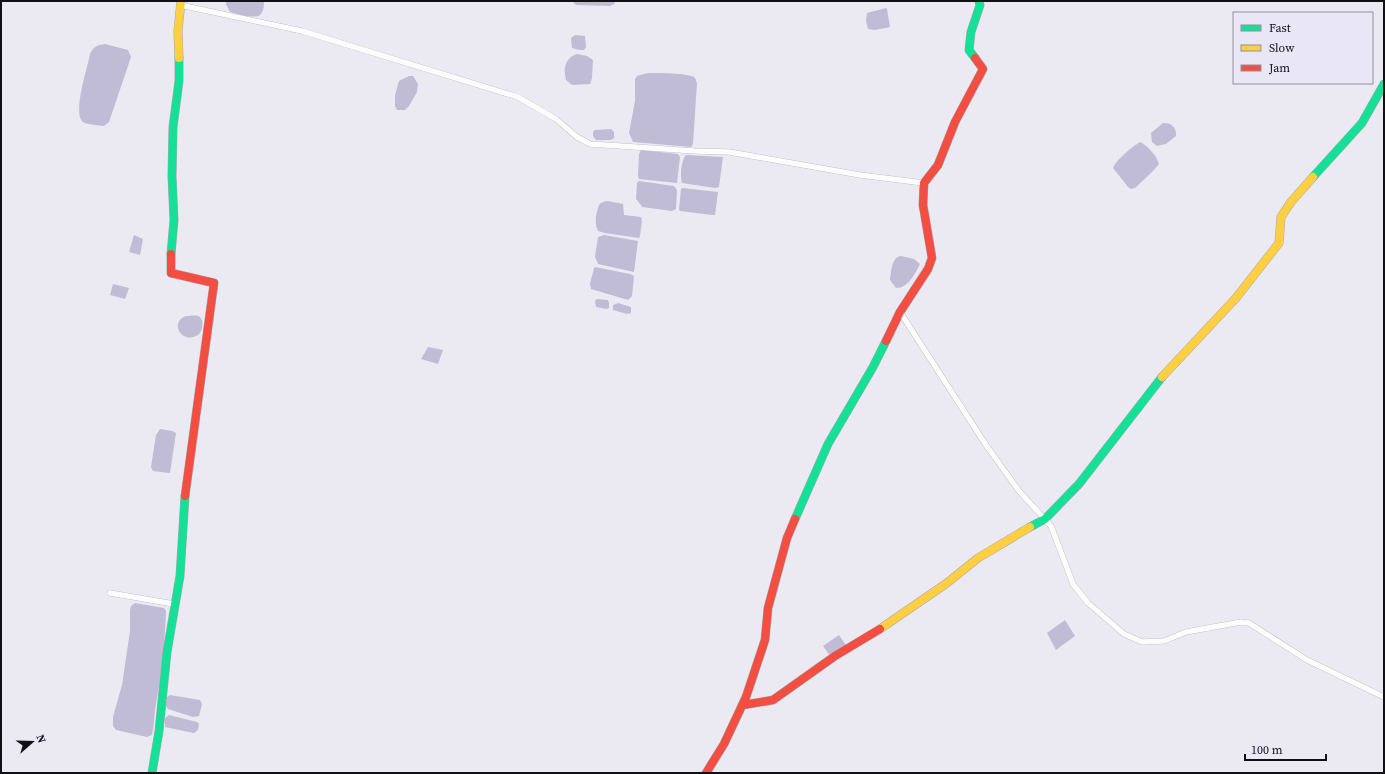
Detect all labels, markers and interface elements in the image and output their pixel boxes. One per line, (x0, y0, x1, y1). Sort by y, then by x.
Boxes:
legend (1233, 12, 1373, 84)
text: Fast (1269, 20, 1291, 36)
text: Slow (1269, 40, 1295, 56)
text: Jam (1268, 60, 1290, 76)
north arrow (12, 722, 52, 762)
text: N (33, 732, 49, 745)
scale bar (1245, 736, 1326, 762)
text: 100 m (1251, 742, 1283, 758)

